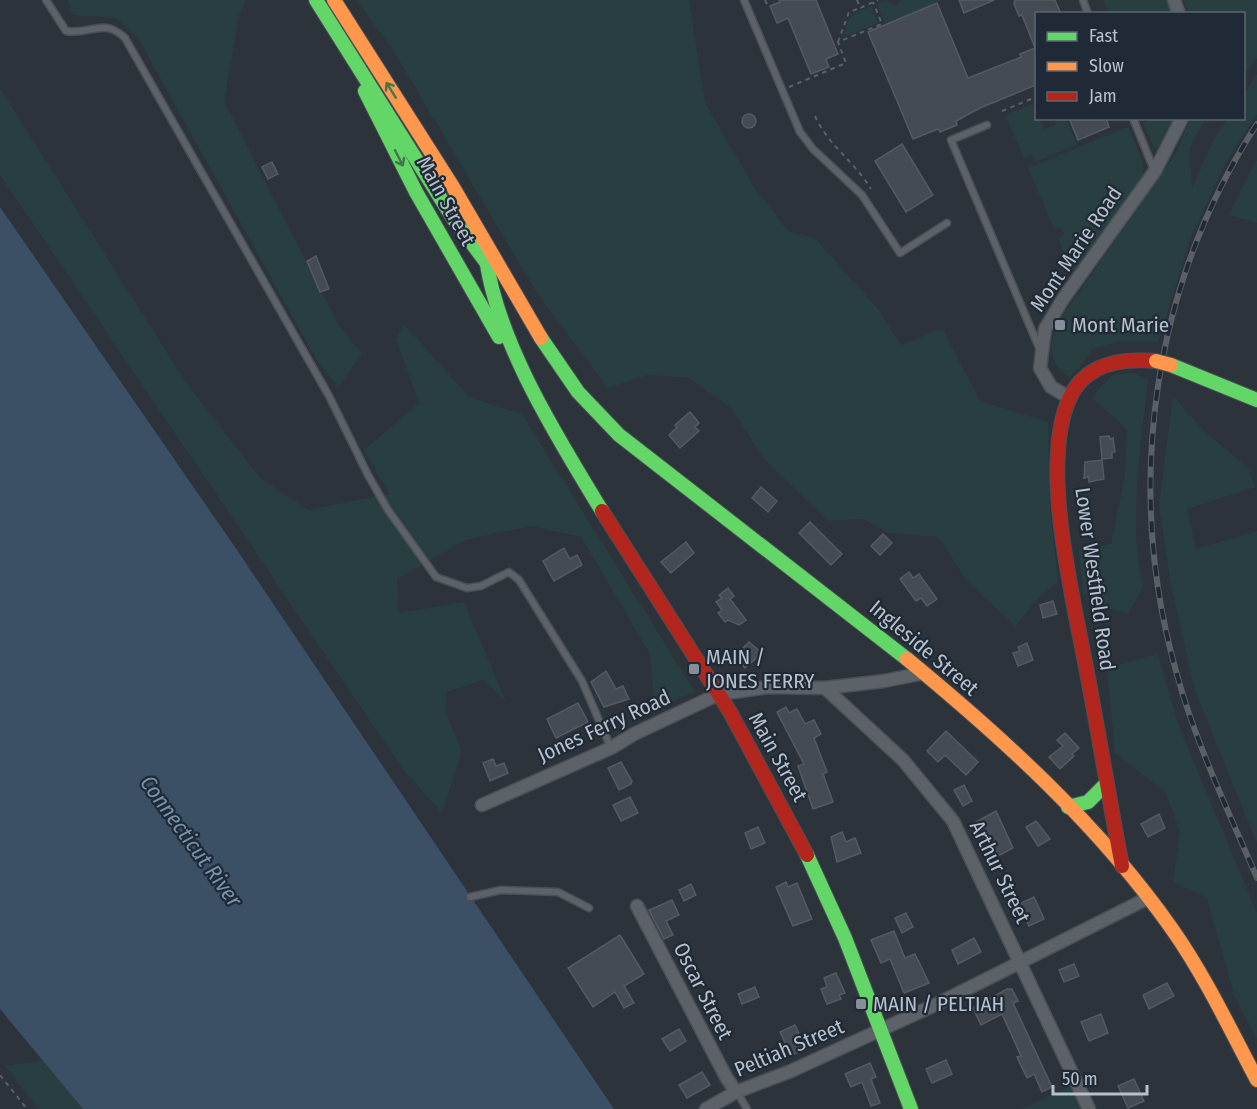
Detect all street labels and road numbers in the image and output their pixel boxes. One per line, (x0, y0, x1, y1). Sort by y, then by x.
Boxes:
street label: Main Street (411, 152, 481, 250)
street label: Mont Marie Road (1025, 181, 1127, 317)
street label: Lower Westfield Road (1069, 486, 1121, 672)
street label: Ingleside Street (864, 595, 984, 701)
street label: Jones Ferry Road (533, 684, 675, 768)
street label: Main Street (743, 708, 813, 806)
street label: Arthur Street (964, 816, 1036, 928)
street label: Oscar Street (668, 938, 739, 1044)
street label: Peltiah Street (730, 1013, 848, 1083)

